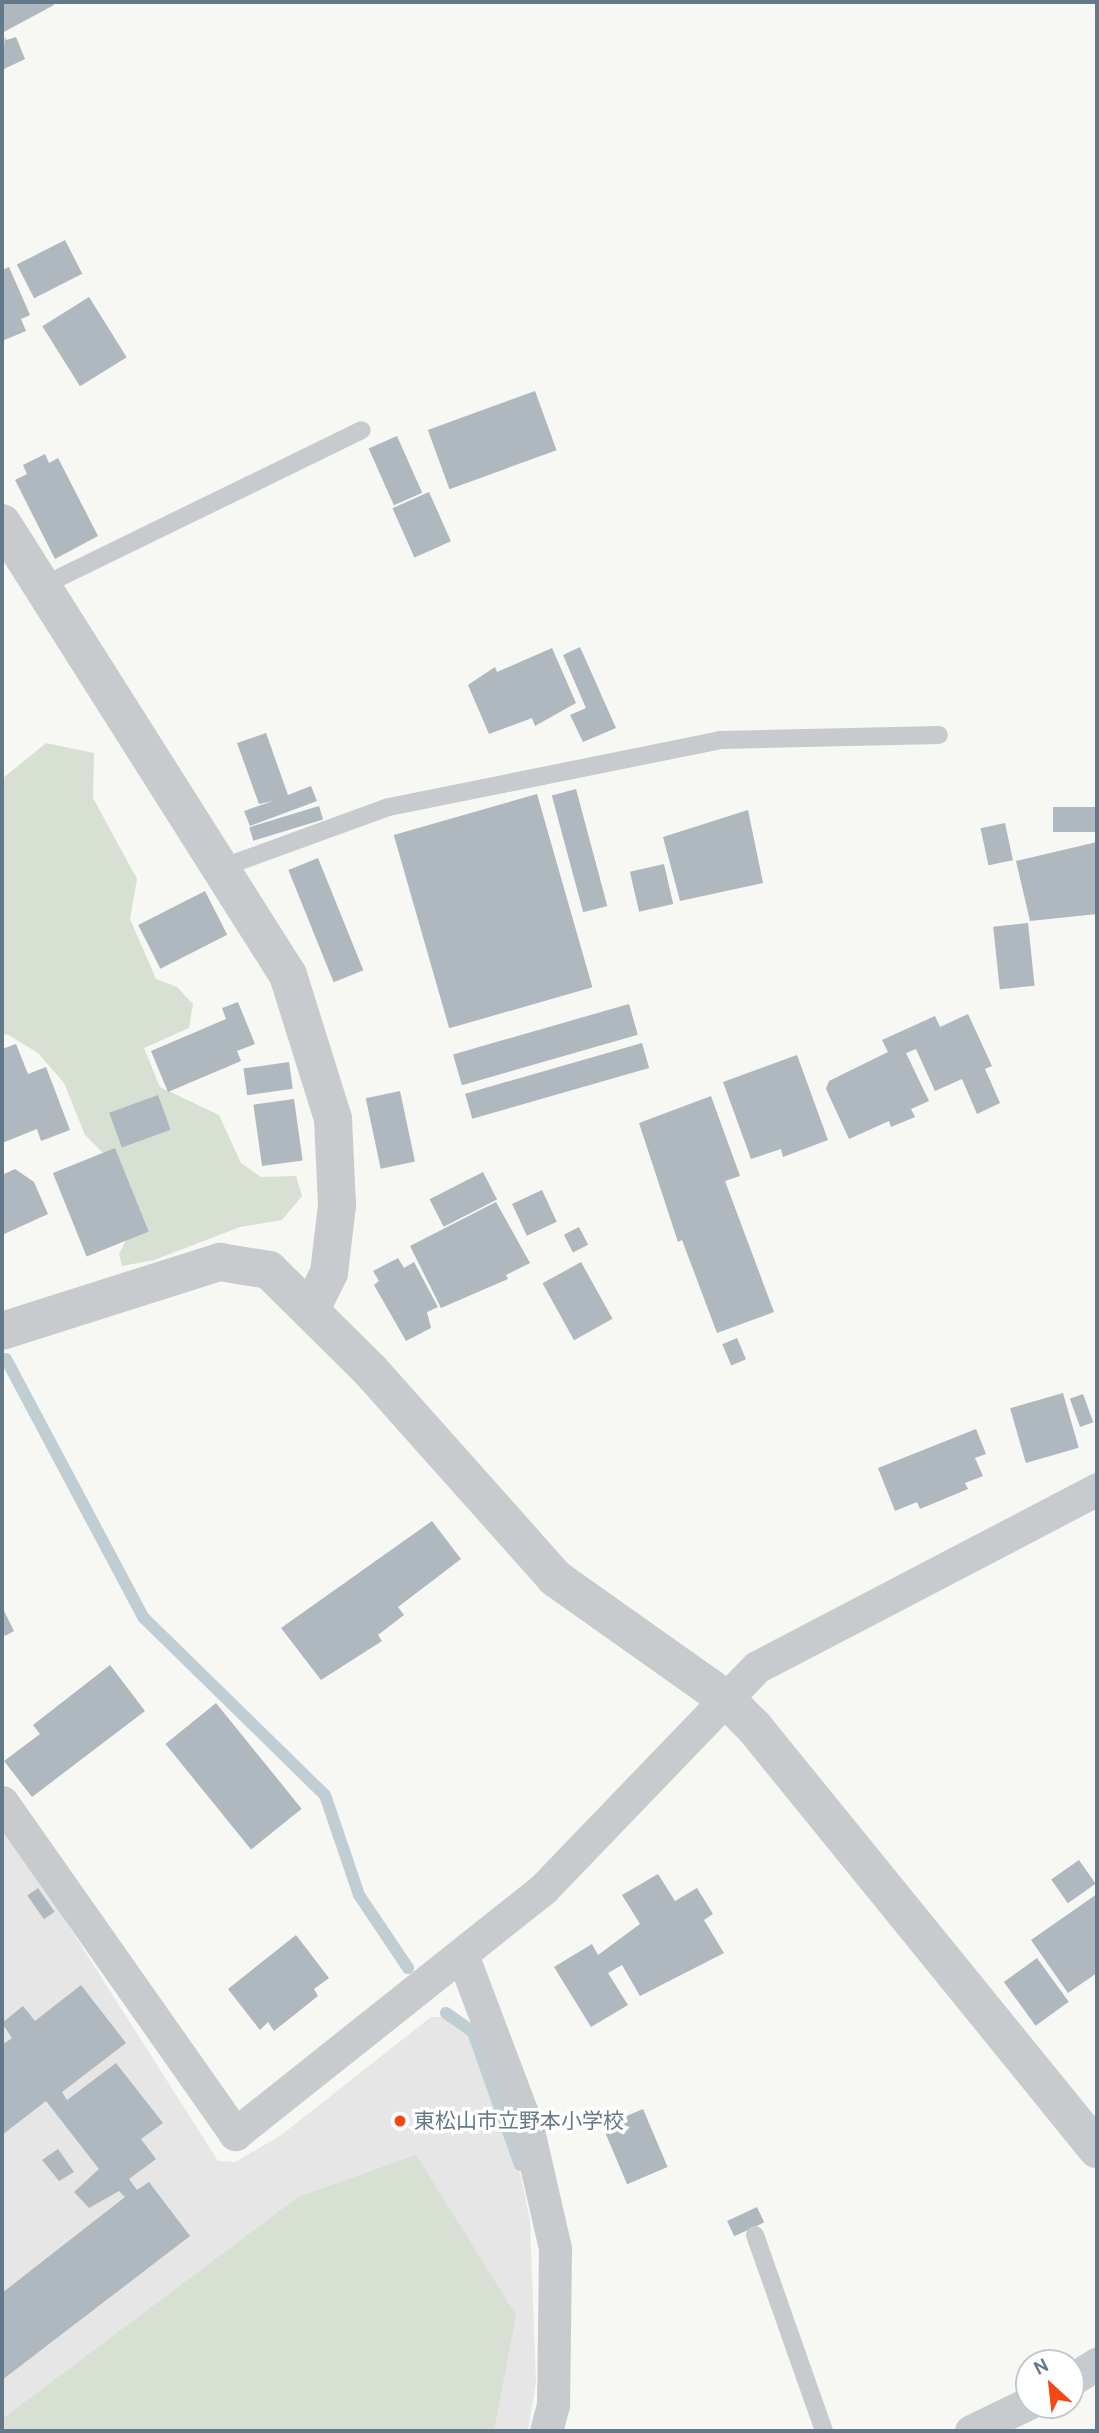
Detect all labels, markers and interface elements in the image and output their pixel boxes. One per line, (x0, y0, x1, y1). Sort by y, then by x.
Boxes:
place label: 東松山市立野本小学校 (414, 2108, 624, 2134)
marker: 東松山市立野本小学校 (392, 2113, 408, 2129)
north arrow (1015, 2349, 1085, 2419)
text: N (1030, 2353, 1052, 2380)

